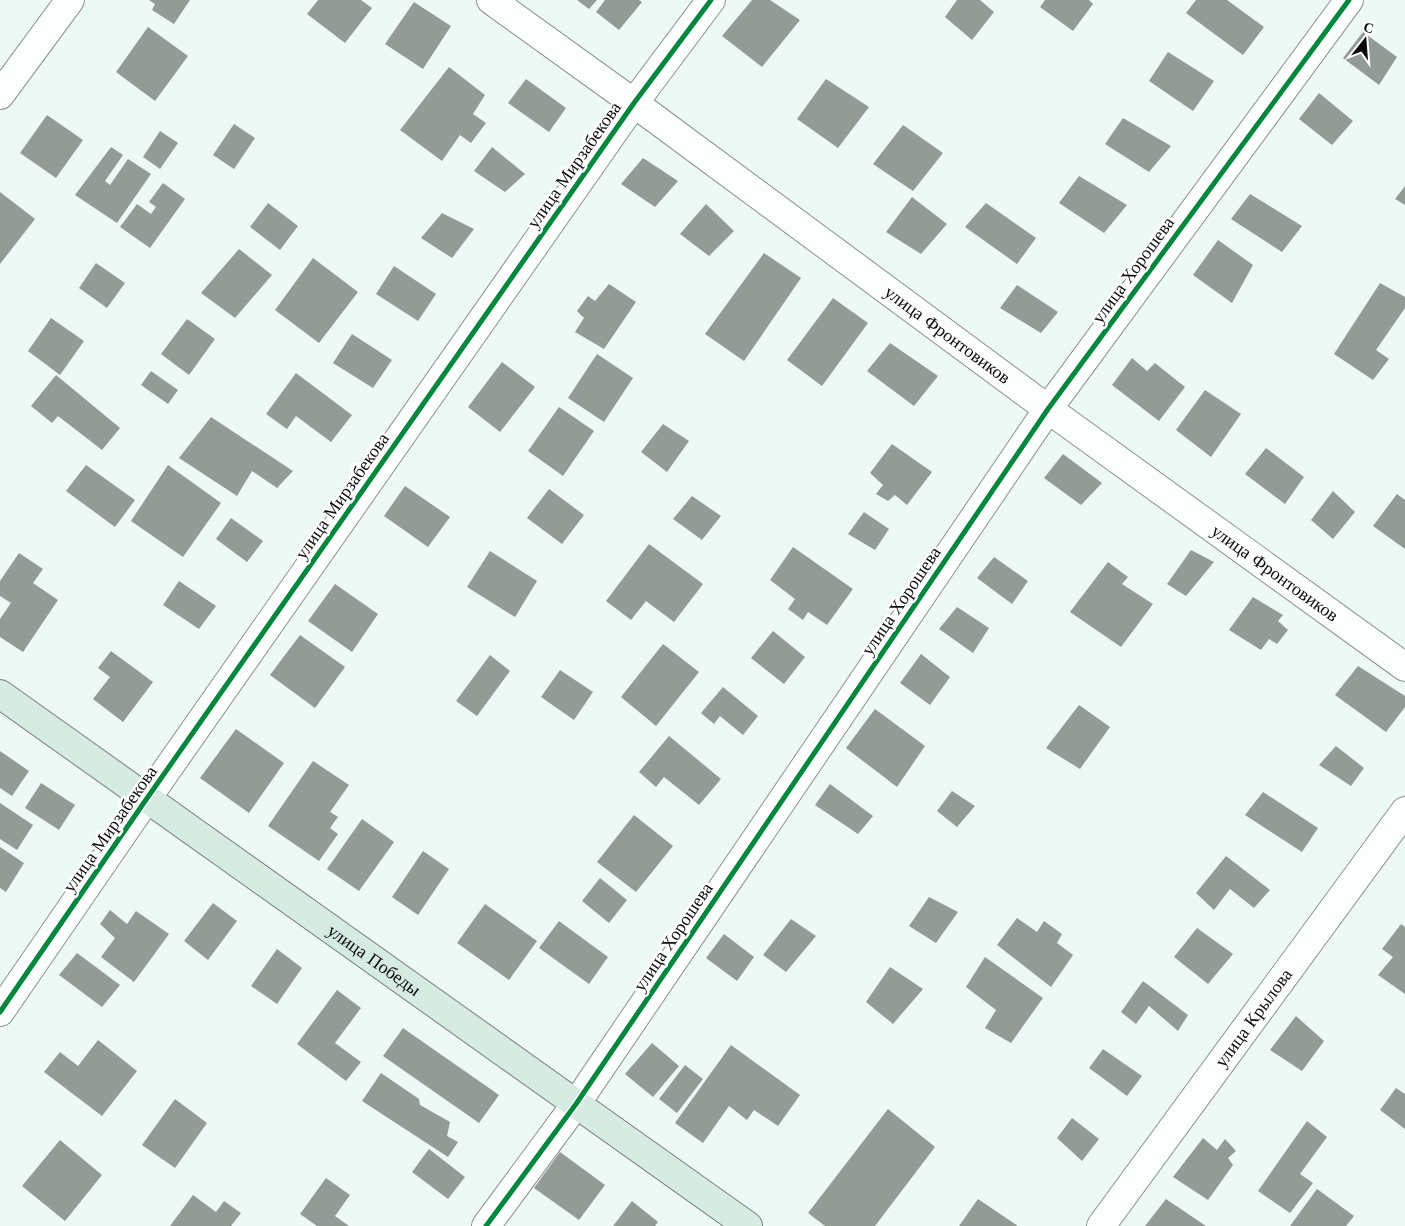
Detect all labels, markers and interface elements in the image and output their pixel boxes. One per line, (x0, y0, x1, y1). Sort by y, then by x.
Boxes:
north arrow (1340, 15, 1390, 65)
text: С (1361, 17, 1376, 38)
street label: улица Мирзабекова (522, 97, 626, 233)
street label: улица Хорошева (1087, 212, 1179, 328)
street label: улица Фронтовиков (880, 281, 1015, 389)
street label: улица Мирзабекова (290, 428, 394, 564)
street label: улица Фронтовиков (1207, 520, 1343, 626)
street label: улица Хорошева (856, 542, 946, 660)
street label: улица Мирзабекова (58, 761, 162, 897)
street label: улица Хорошева (628, 878, 718, 996)
street label: улица Победы (323, 919, 425, 1001)
street label: улица Крылова (1210, 964, 1297, 1072)

